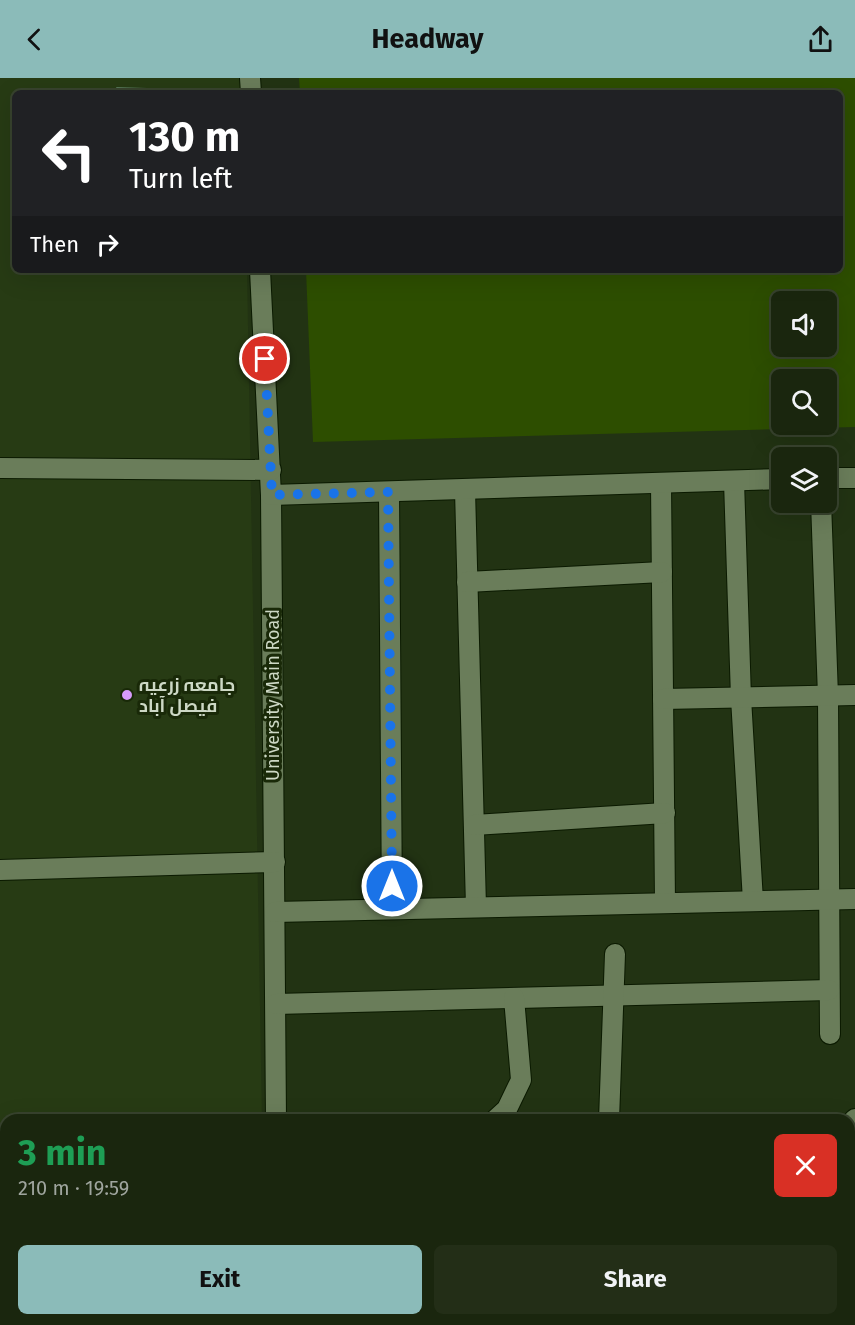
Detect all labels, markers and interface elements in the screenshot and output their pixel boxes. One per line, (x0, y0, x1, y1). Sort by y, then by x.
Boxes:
icon: back (18, 23, 51, 56)
text: Headway (372, 23, 483, 55)
icon: share (804, 23, 837, 56)
text: 130 m (129, 112, 240, 162)
icon: left (30, 114, 108, 192)
text: Turn left (129, 163, 232, 195)
icon: right (91, 228, 124, 261)
text: Then (30, 231, 79, 258)
map controls (771, 291, 837, 513)
button: sound (771, 291, 837, 357)
pin (239, 333, 290, 384)
icon: arrive (248, 342, 281, 375)
button: search (771, 369, 837, 435)
button: layers (771, 447, 837, 513)
street label: University Main Road (262, 609, 284, 781)
place label: جامعہ زرعیہ فیصل آباد (139, 674, 235, 717)
marker: جامعہ زرعیہ فیصل آباد (120, 688, 134, 702)
position arrow (360, 854, 424, 918)
text: 3 min (18, 1131, 107, 1175)
button: close (774, 1134, 837, 1197)
text: 210 m · 19:59 (18, 1176, 129, 1200)
button: Exit (18, 1245, 422, 1314)
button: Share (434, 1245, 837, 1314)

